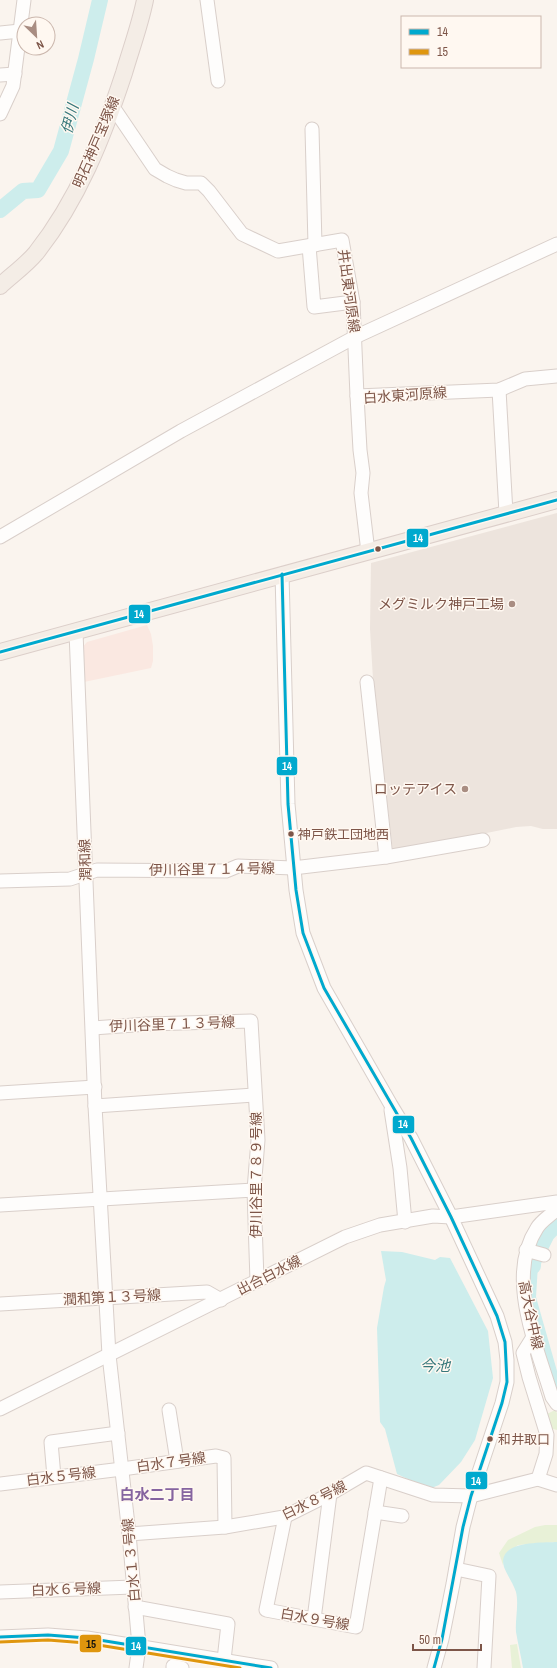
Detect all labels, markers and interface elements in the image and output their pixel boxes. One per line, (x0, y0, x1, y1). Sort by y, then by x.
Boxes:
north arrow (16, 16, 56, 56)
legend (401, 16, 541, 68)
text: 14 (437, 24, 448, 40)
text: N (34, 37, 46, 53)
text: 15 (437, 44, 448, 60)
street label: 明石神戸宝塚線 (69, 93, 123, 191)
water label: 伊川 (56, 100, 84, 136)
street label: 井出東河原線 (334, 248, 364, 334)
street label: 白水東河原線 (362, 383, 448, 407)
line badge: 14 (406, 528, 429, 548)
text: 14 (413, 531, 423, 545)
unlabelled marker (373, 544, 383, 554)
place label: メグミルク神戸工場 (378, 595, 504, 613)
marker: メグミルク神戸工場 (507, 599, 517, 609)
line badge: 14 (128, 604, 151, 624)
text: 14 (134, 607, 144, 621)
line badge: 14 (276, 756, 298, 776)
text: 14 (282, 759, 292, 773)
place label: ロッテアイス (374, 780, 457, 798)
marker: ロッテアイス (460, 784, 470, 794)
place label: 神戸鉄工団地西 (298, 826, 389, 843)
marker: 神戸鉄工団地西 (286, 829, 296, 839)
street label: 潤和線 (75, 839, 95, 881)
street label: 伊川谷里７１４号線 (149, 859, 275, 879)
street label: 伊川谷里７１３号線 (109, 1013, 235, 1035)
street label: 伊川谷里７８９号線 (247, 1112, 265, 1238)
line badge: 14 (392, 1115, 415, 1134)
text: 14 (398, 1117, 408, 1131)
street label: 出合白水線 (234, 1251, 304, 1299)
street label: 高大谷中線 (515, 1279, 547, 1351)
street label: 潤和第１３号線 (63, 1285, 161, 1309)
water label: 今池 (420, 1355, 452, 1376)
place label: 和井取口 (498, 1431, 550, 1448)
marker: 和井取口 (485, 1434, 495, 1444)
street label: 白水７号線 (135, 1448, 207, 1476)
street label: 白水５号線 (25, 1463, 97, 1489)
line badge: 14 (465, 1471, 488, 1490)
text: 14 (471, 1474, 481, 1488)
street label: 白水８号線 (279, 1477, 349, 1523)
district label: 白水二丁目 (119, 1484, 195, 1505)
street label: 白水１３号線 (118, 1517, 144, 1603)
street label: 白水６号線 (31, 1579, 101, 1599)
street label: 白水９号線 (279, 1604, 351, 1634)
scale bar (413, 1626, 481, 1652)
text: 50 m (419, 1632, 441, 1648)
line badge: 15 (79, 1634, 102, 1653)
line badge: 14 (125, 1636, 147, 1656)
text: 15 (86, 1637, 96, 1651)
text: 14 (131, 1639, 141, 1653)

